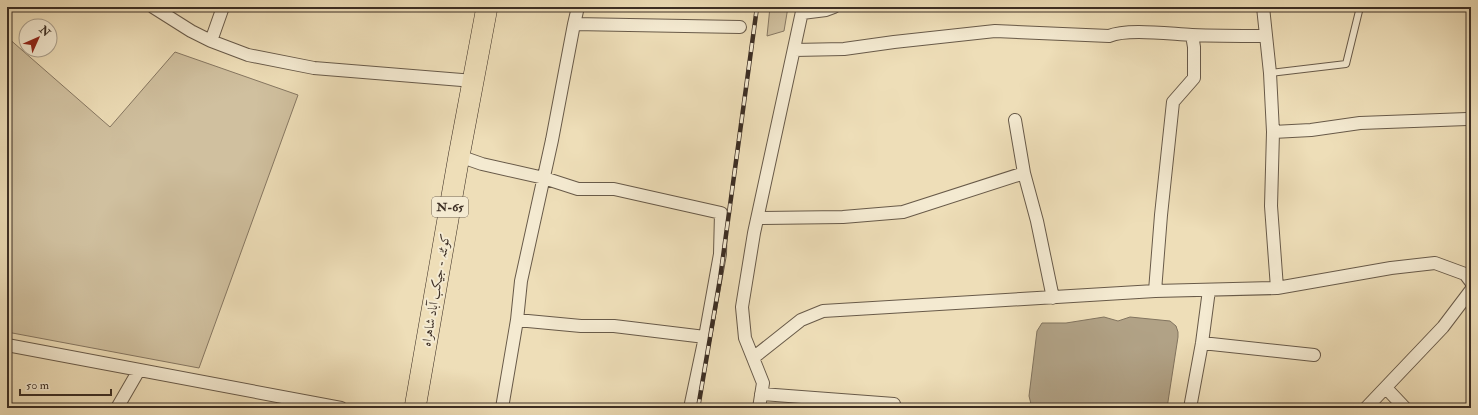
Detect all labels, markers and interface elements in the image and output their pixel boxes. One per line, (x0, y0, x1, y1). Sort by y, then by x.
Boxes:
north arrow (18, 18, 58, 58)
text: N (36, 22, 54, 40)
road number: N-65 (432, 197, 468, 217)
street label: کوئٹہ - جیکب آباد شاہراہ (418, 233, 455, 348)
scale bar (20, 371, 111, 397)
text: 50 m (26, 378, 50, 393)

